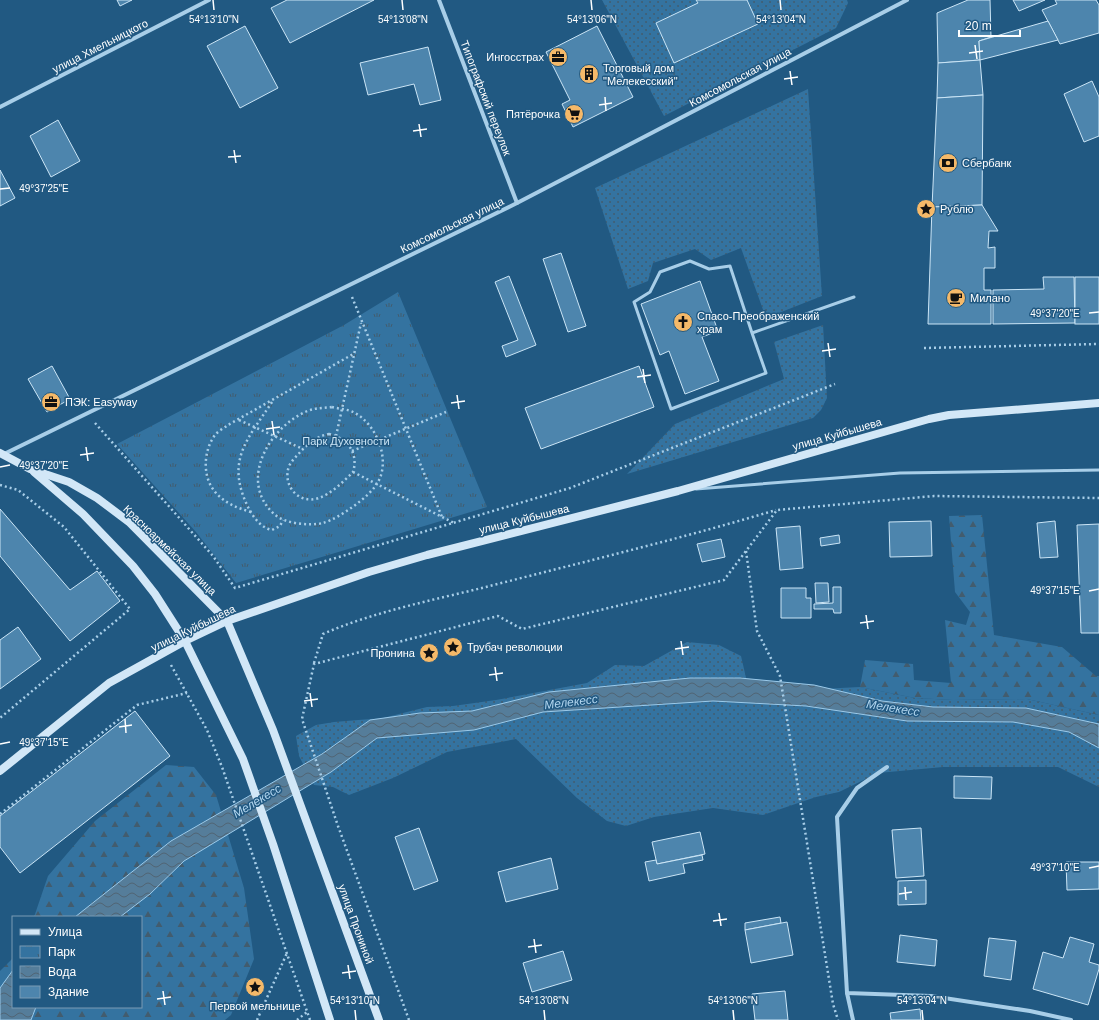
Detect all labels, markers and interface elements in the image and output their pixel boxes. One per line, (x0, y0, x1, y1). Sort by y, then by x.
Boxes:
scale bar (959, 12, 1020, 38)
text: 54°13'10"N (189, 14, 239, 25)
text: 54°13'08"N (378, 14, 428, 25)
text: 54°13'06"N (567, 14, 617, 25)
text: 54°13'04"N (756, 14, 806, 25)
street label: улица Хмельницкого (50, 17, 150, 75)
text: 20 m (965, 19, 992, 33)
street label: Типографский переулок (458, 39, 514, 157)
street label: Комсомольская улица (687, 45, 794, 109)
office icon: Ингосстрах (547, 46, 569, 68)
place label: Ингосстрах (486, 51, 544, 63)
place label: Торговый дом "Мелекесский" (603, 62, 678, 87)
building icon: Торговый дом "Мелекесский" (578, 63, 600, 85)
supermarket icon: Пятёрочка (563, 103, 585, 125)
place label: Пятёрочка (506, 108, 561, 120)
bank icon: Сбербанк (937, 152, 959, 174)
place label: Сбербанк (962, 157, 1012, 169)
text: 49°37'25"E (19, 183, 69, 194)
street label: Комсомольская улица (398, 194, 506, 255)
place icon: Рублю (915, 198, 937, 220)
place label: Рублю (940, 203, 973, 215)
cafe icon: Милано (945, 287, 967, 309)
place label: Милано (970, 292, 1010, 304)
text: 49°37'20"E (1030, 308, 1080, 319)
place label: Спасо-Преображенский храм (697, 310, 819, 335)
church icon: Спасо-Преображенский храм (672, 311, 694, 333)
office icon: ПЭК: Easyway (40, 391, 62, 413)
place label: ПЭК: Easyway (65, 396, 138, 408)
street label: улица Куйбышева (791, 415, 884, 452)
park label: Парк Духовности (302, 435, 390, 447)
text: 49°37'20"E (19, 460, 69, 471)
street label: улица Куйбышева (478, 502, 571, 536)
street label: Красноармейская улица (121, 503, 220, 598)
text: 49°37'15"E (1030, 585, 1080, 596)
street label: улица Куйбышева (149, 602, 238, 654)
place icon: Трубач революции (442, 636, 464, 658)
place label: Трубач революции (467, 641, 563, 653)
place icon: Пронина (418, 642, 440, 664)
place label: Пронина (370, 647, 416, 659)
water label: Мелекесс (543, 692, 599, 712)
water label: Мелекесс (865, 697, 921, 719)
text: 49°37'15"E (19, 737, 69, 748)
water label: Мелекесс (230, 781, 284, 821)
text: 49°37'10"E (1030, 862, 1080, 873)
street label: улица Прониной (336, 882, 376, 966)
legend (12, 916, 142, 1008)
text: Улица (48, 925, 82, 939)
text: Парк (48, 945, 76, 959)
text: Вода (48, 965, 76, 979)
place icon: Первой мельнице (244, 976, 266, 998)
text: Здание (48, 985, 89, 999)
text: 54°13'10"N (330, 995, 380, 1006)
text: 54°13'08"N (519, 995, 569, 1006)
text: 54°13'06"N (708, 995, 758, 1006)
text: 54°13'04"N (897, 995, 947, 1006)
place label: Первой мельнице (209, 1000, 301, 1012)

